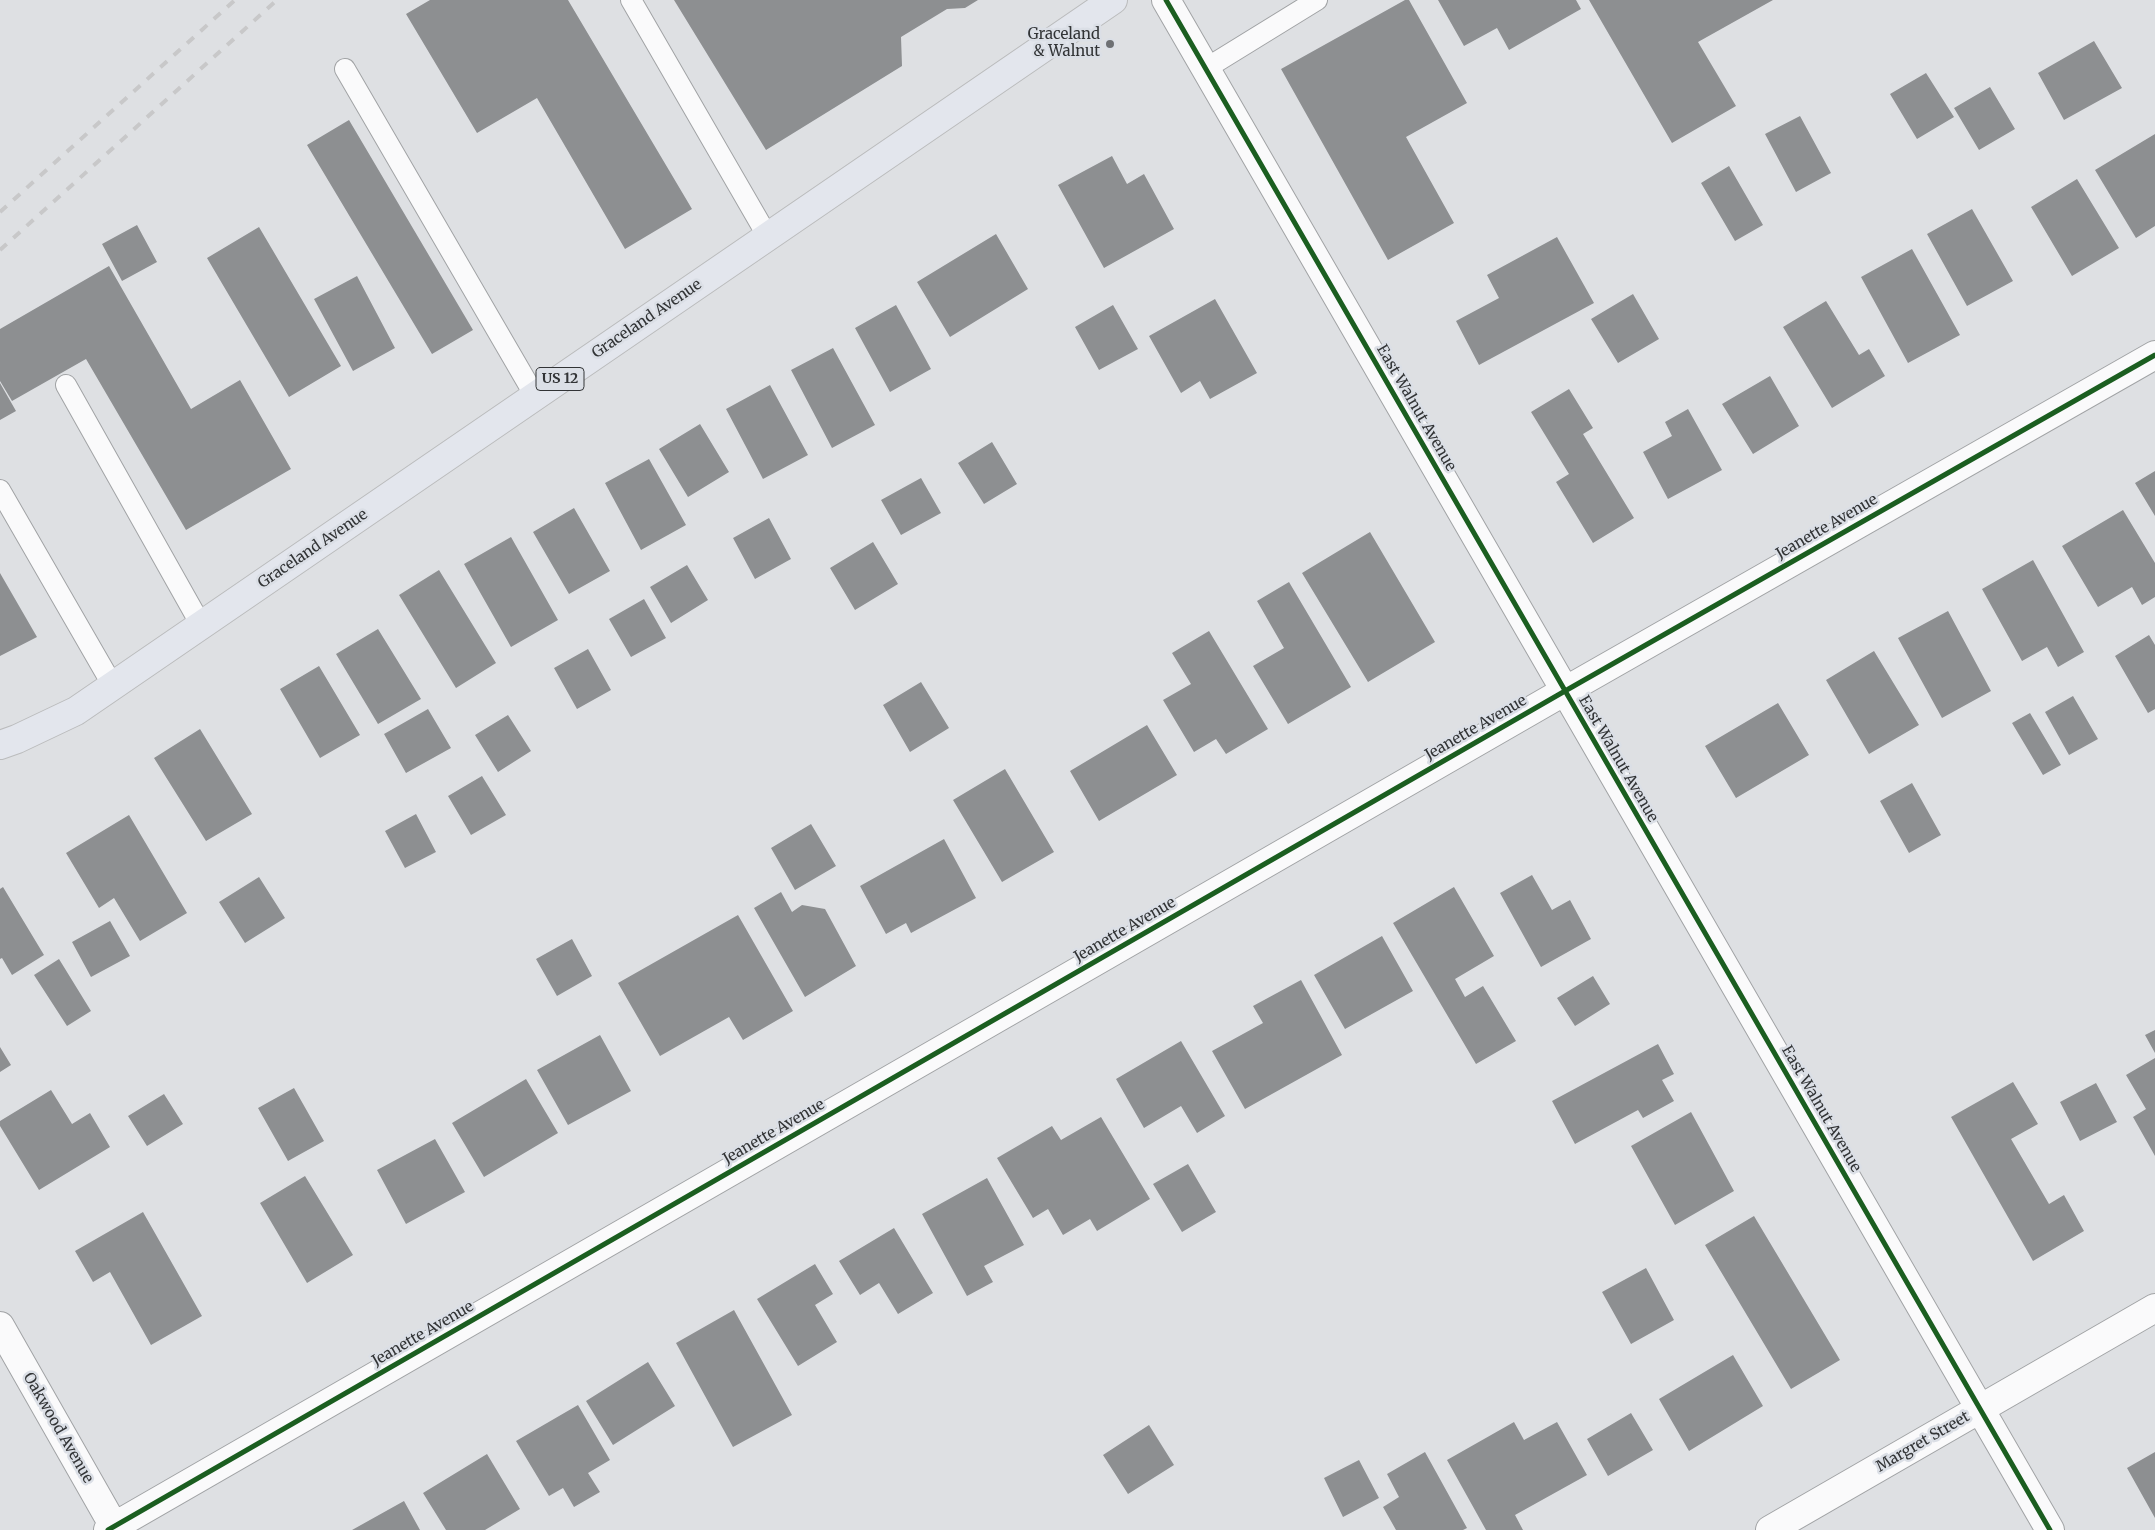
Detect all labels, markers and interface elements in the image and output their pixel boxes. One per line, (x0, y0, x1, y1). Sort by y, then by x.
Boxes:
place label: Graceland & Walnut (1028, 26, 1100, 61)
marker: Graceland & Walnut (1104, 38, 1116, 50)
street label: Graceland Avenue (589, 276, 705, 362)
street label: East Walnut Avenue (1372, 342, 1460, 474)
road number: US 12 (536, 368, 584, 390)
street label: Jeanette Avenue (1773, 491, 1881, 563)
street label: Graceland Avenue (255, 506, 371, 592)
street label: Jeanette Avenue (1422, 692, 1530, 764)
street label: East Walnut Avenue (1574, 693, 1662, 825)
street label: Jeanette Avenue (1071, 894, 1179, 966)
street label: East Walnut Avenue (1777, 1043, 1865, 1175)
street label: Jeanette Avenue (720, 1096, 828, 1168)
street label: Jeanette Avenue (369, 1298, 477, 1370)
street label: Oakwood Avenue (19, 1370, 97, 1486)
street label: Margret Street (1873, 1408, 1973, 1476)

